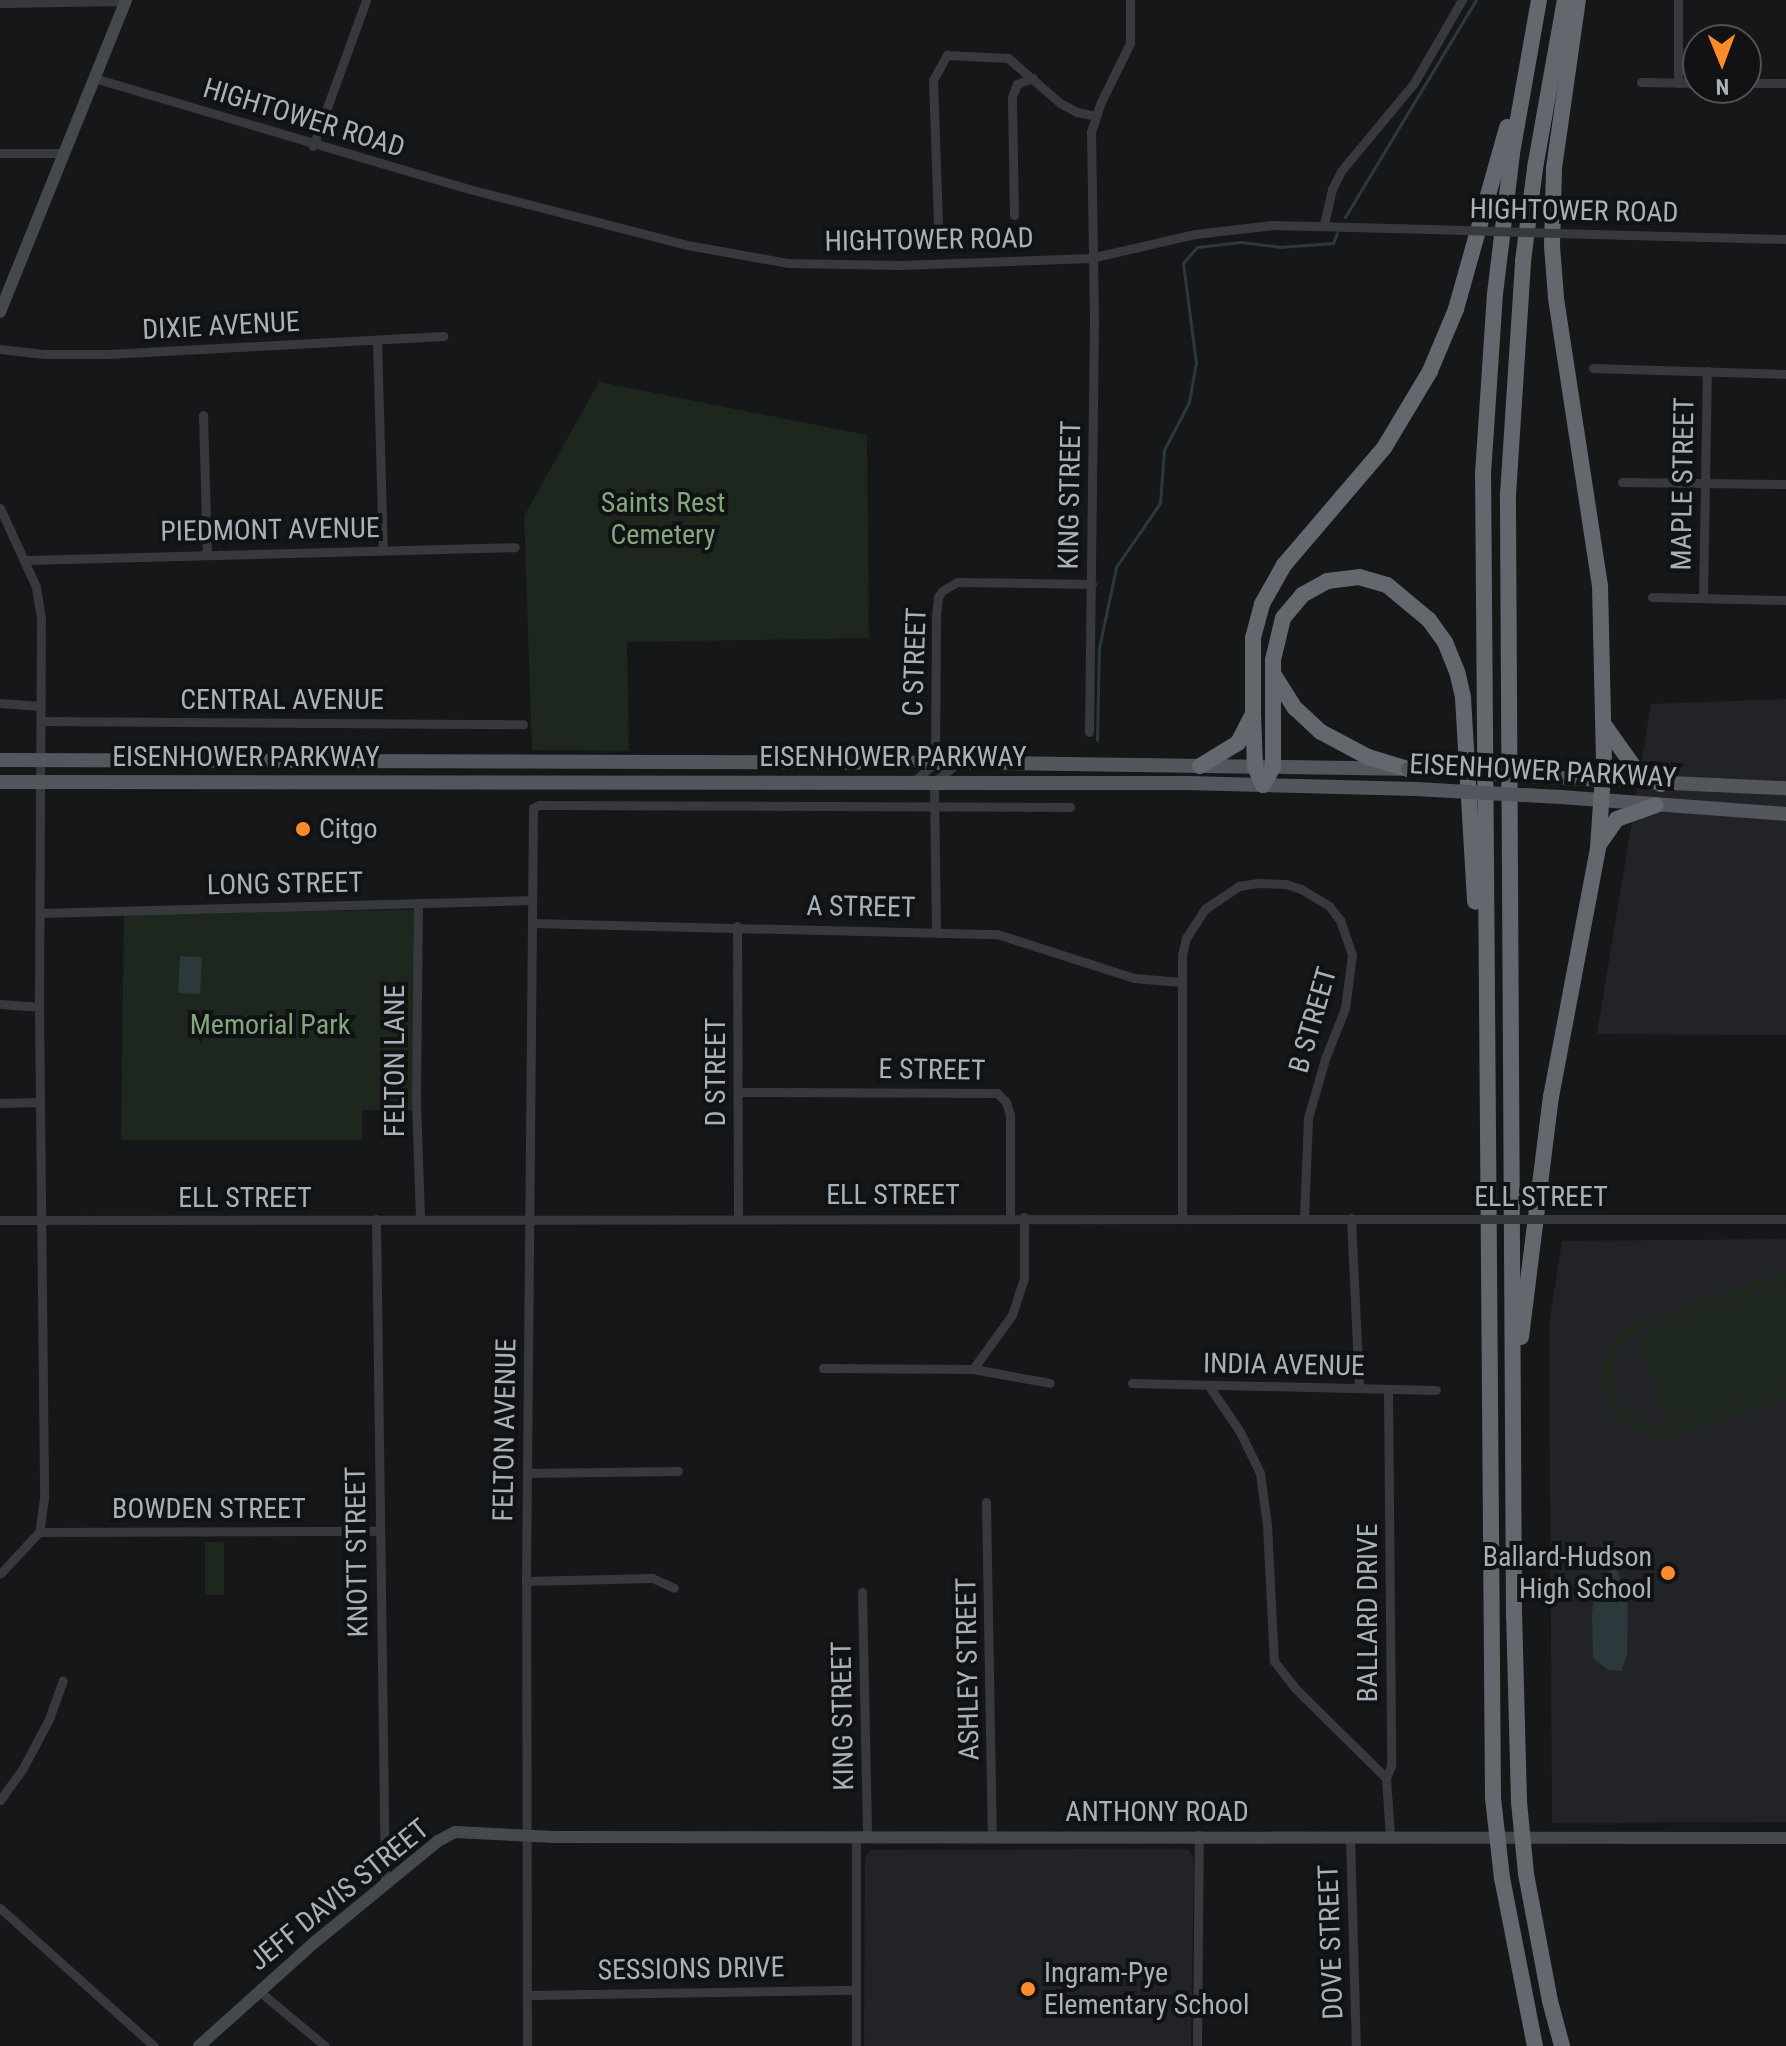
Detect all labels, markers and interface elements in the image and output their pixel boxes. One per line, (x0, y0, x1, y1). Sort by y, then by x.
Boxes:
north arrow (1682, 24, 1762, 104)
street label: HIGHTOWER ROAD (199, 71, 409, 165)
text: N (1715, 74, 1729, 99)
street label: HIGHTOWER ROAD (1469, 192, 1679, 230)
street label: HIGHTOWER ROAD (824, 221, 1034, 259)
street label: DIXIE AVENUE (141, 305, 301, 347)
street label: MAPLE STREET (1665, 397, 1701, 571)
street label: KING STREET (1052, 420, 1088, 570)
park label: Saints Rest Cemetery (601, 486, 725, 552)
street label: PIEDMONT AVENUE (160, 511, 380, 549)
street label: C STREET (896, 607, 934, 717)
street label: CENTRAL AVENUE (180, 683, 384, 717)
street label: EISENHOWER PARKWAY (112, 740, 380, 774)
street label: EISENHOWER PARKWAY (759, 740, 1027, 774)
street label: EISENHOWER PARKWAY (1408, 747, 1678, 795)
place label: Citgo (319, 812, 377, 846)
marker: Citgo (294, 820, 312, 838)
street label: LONG STREET (207, 866, 363, 902)
street label: A STREET (806, 889, 916, 925)
street label: B STREET (1282, 963, 1344, 1077)
street label: FELTON LANE (378, 985, 412, 1137)
park label: Memorial Park (190, 1008, 350, 1042)
street label: D STREET (699, 1017, 733, 1127)
street label: E STREET (878, 1052, 986, 1088)
street label: ELL STREET (826, 1178, 960, 1212)
street label: ELL STREET (1474, 1180, 1608, 1214)
street label: ELL STREET (178, 1181, 312, 1215)
street label: FELTON AVENUE (487, 1338, 523, 1522)
street label: INDIA AVENUE (1203, 1347, 1365, 1383)
street label: KNOTT STREET (339, 1466, 375, 1638)
street label: BOWDEN STREET (112, 1492, 306, 1526)
street label: BALLARD DRIVE (1351, 1523, 1385, 1703)
place label: Ballard-Hudson High School (1483, 1540, 1652, 1606)
marker: Ballard-Hudson High School (1659, 1564, 1677, 1582)
street label: ASHLEY STREET (950, 1577, 986, 1761)
street label: KING STREET (825, 1641, 861, 1791)
street label: ANTHONY ROAD (1065, 1795, 1249, 1829)
street label: JEFF DAVIS STREET (242, 1812, 436, 1978)
street label: DOVE STREET (1312, 1864, 1350, 2020)
street label: SESSIONS DRIVE (597, 1951, 785, 1987)
place label: Ingram-Pye Elementary School (1044, 1956, 1249, 2022)
marker: Ingram-Pye Elementary School (1019, 1980, 1037, 1998)

